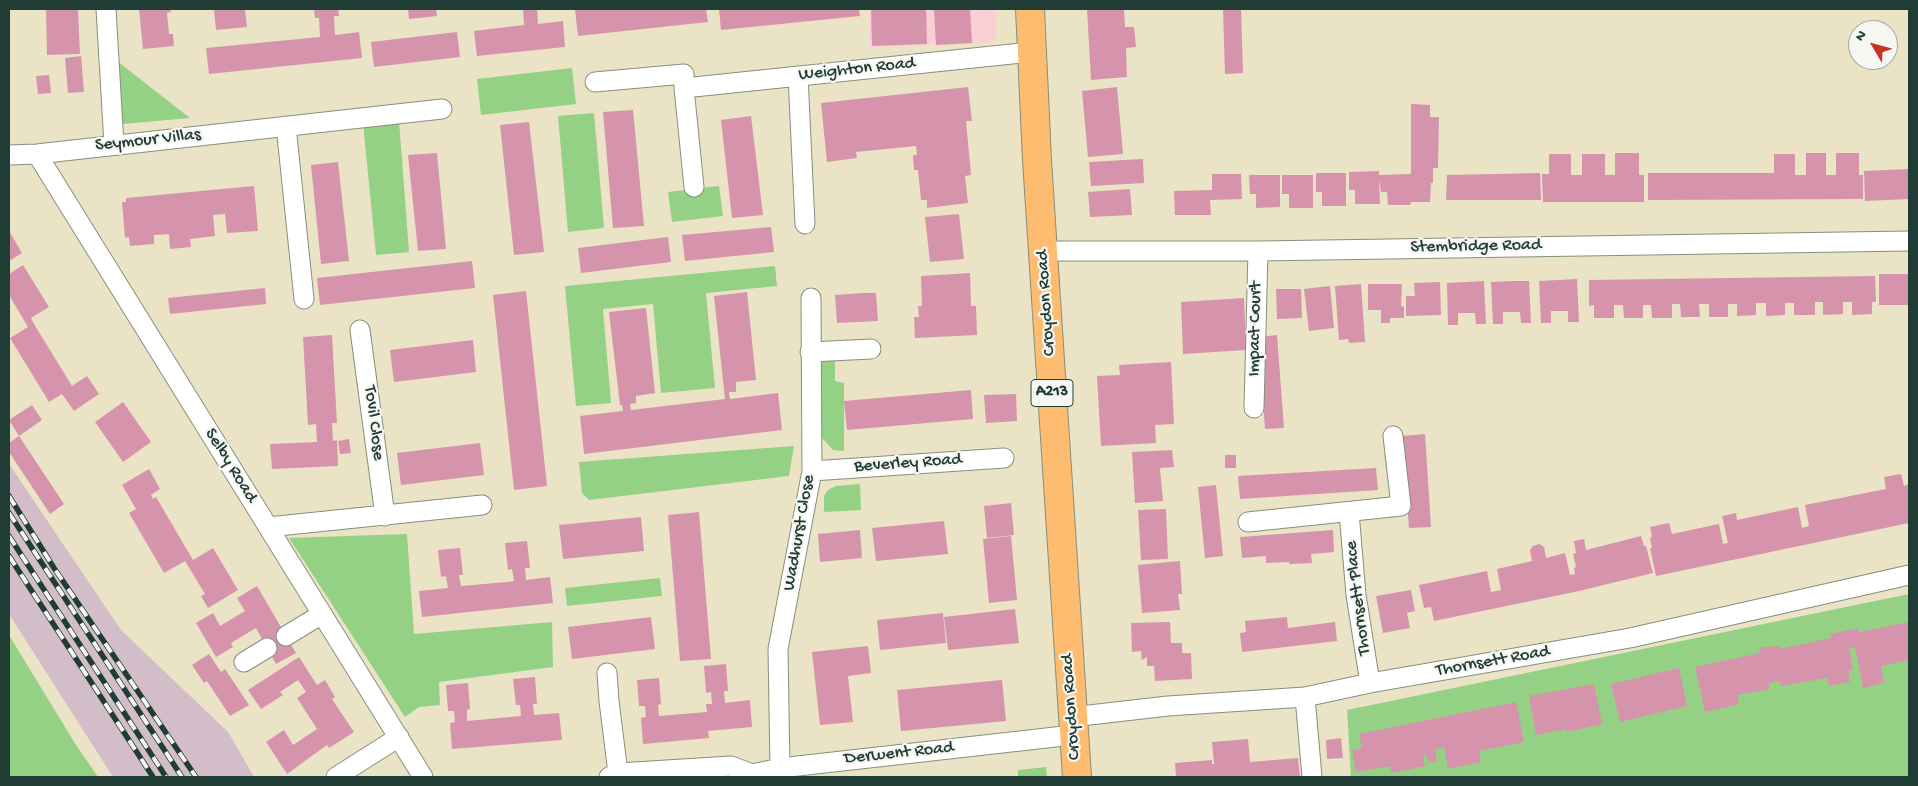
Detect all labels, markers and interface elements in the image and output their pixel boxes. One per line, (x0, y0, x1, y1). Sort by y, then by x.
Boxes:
north arrow (1848, 20, 1898, 70)
text: N (1852, 28, 1871, 45)
street label: Weighton Road (798, 53, 916, 87)
street label: Seymour Villas (94, 125, 202, 157)
street label: Stembridge Road (1410, 235, 1542, 259)
street label: Croydon Road (1033, 249, 1061, 357)
street label: Impact Court (1244, 281, 1268, 377)
road number: A213 (1031, 379, 1073, 406)
street label: Tovil Close (358, 384, 388, 462)
street label: Selby Road (199, 425, 261, 507)
street label: Beverley Road (853, 449, 963, 479)
street label: Wadhurst Close (779, 473, 821, 593)
street label: Thornsett Place (1341, 540, 1377, 656)
street label: Thornsett Road (1434, 641, 1552, 683)
street label: Croydon Road (1058, 653, 1086, 761)
street label: Derwent Road (843, 738, 955, 770)

